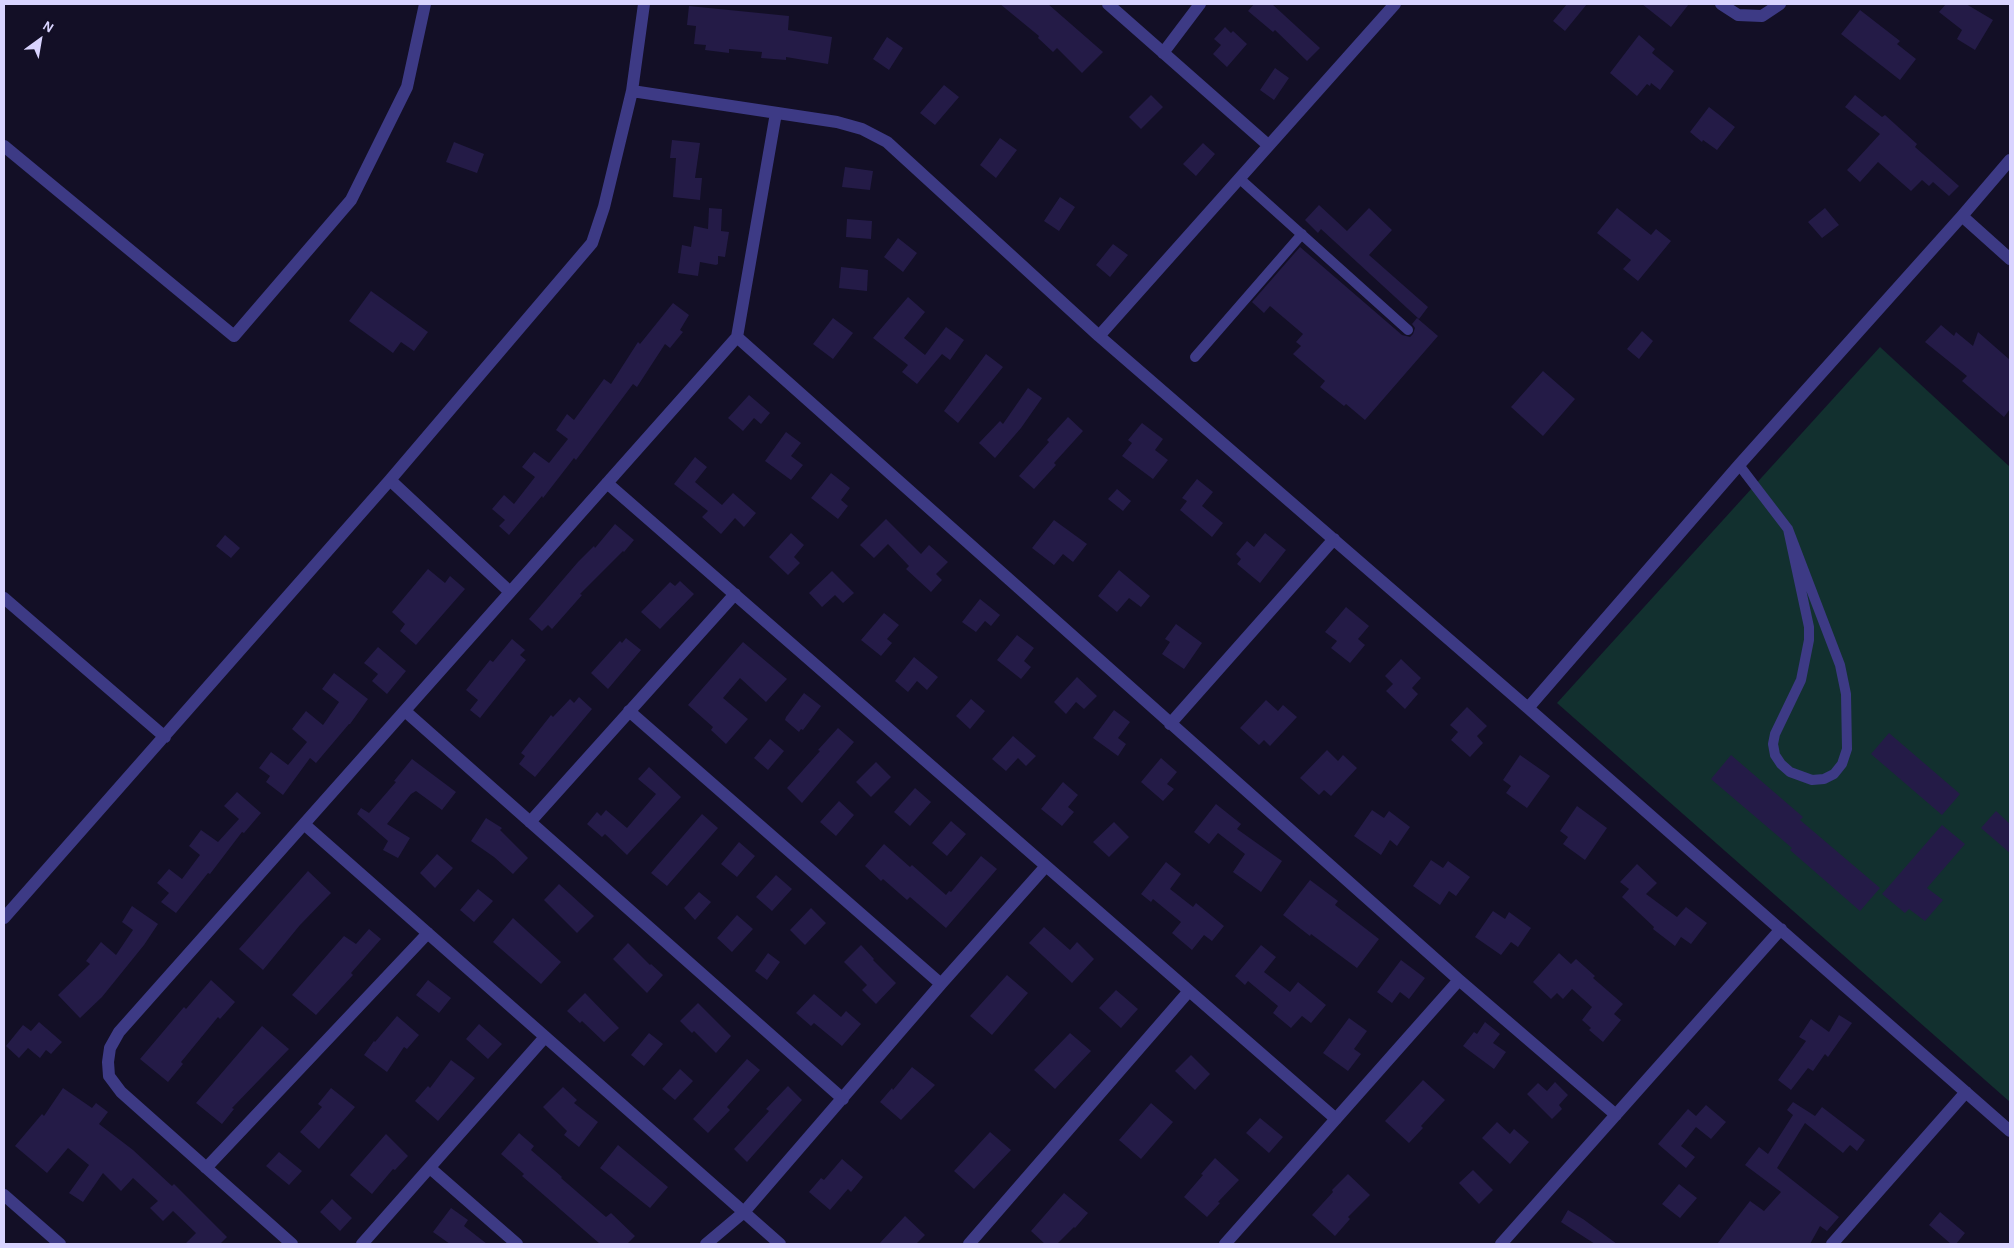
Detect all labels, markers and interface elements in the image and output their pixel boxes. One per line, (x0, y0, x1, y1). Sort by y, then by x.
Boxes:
north arrow (15, 15, 65, 65)
text: N (40, 19, 56, 36)

